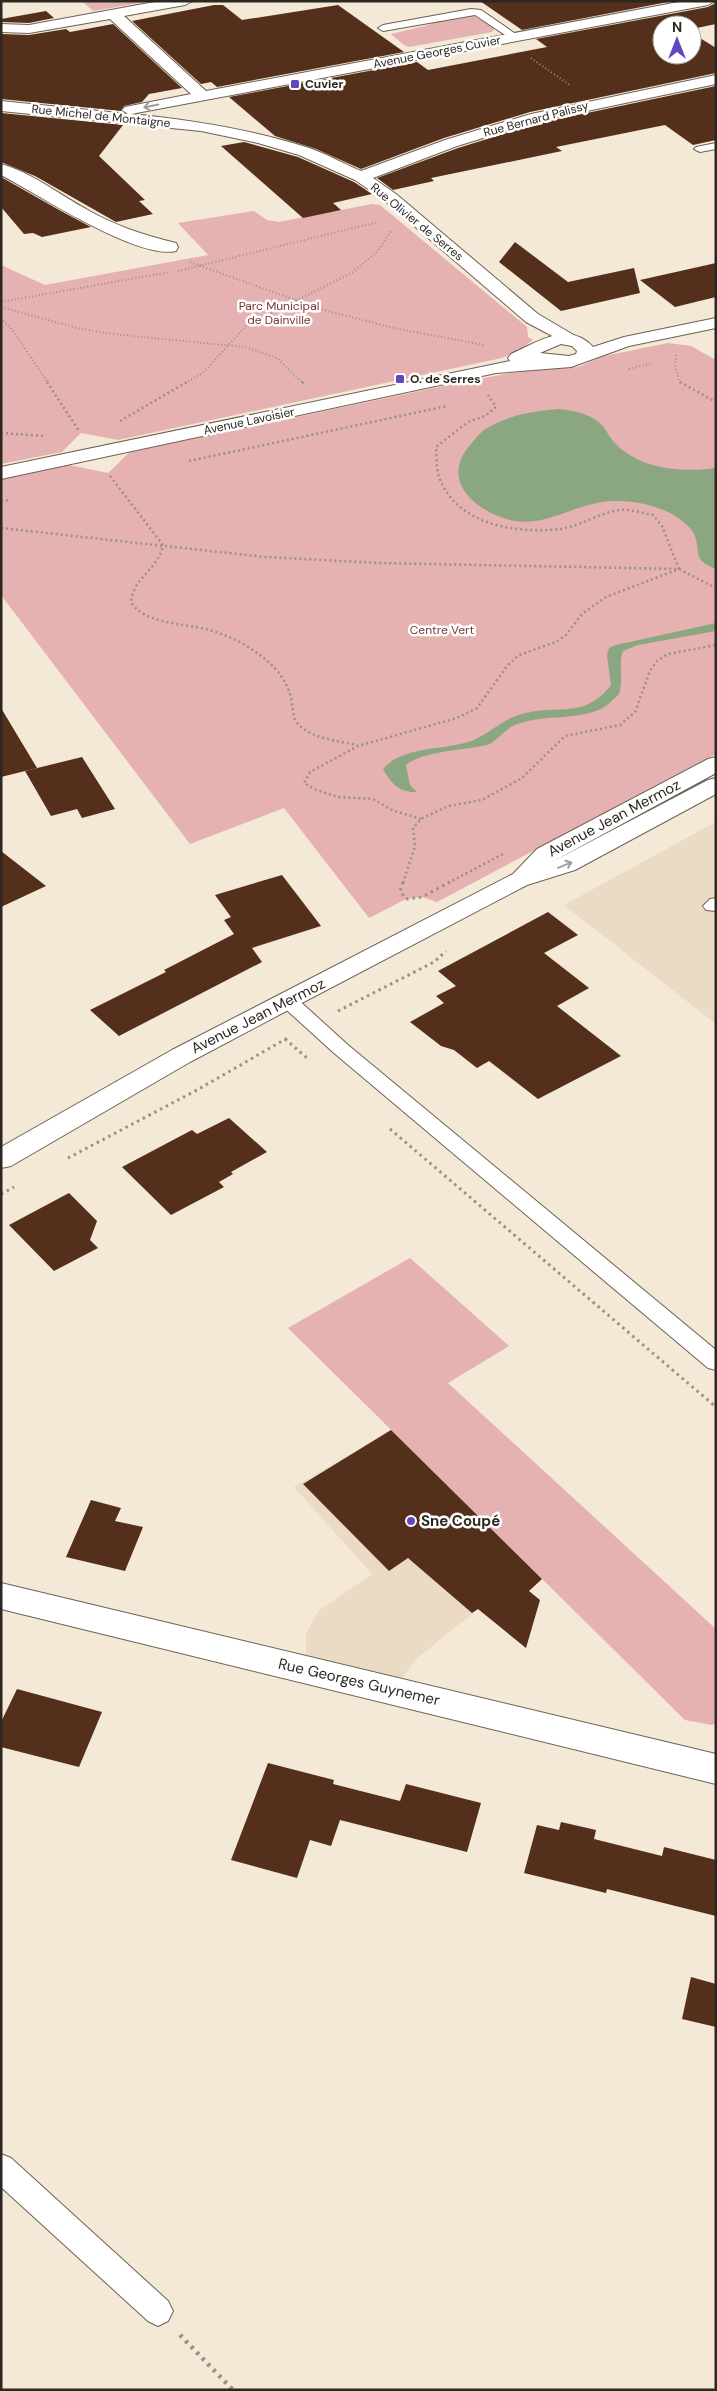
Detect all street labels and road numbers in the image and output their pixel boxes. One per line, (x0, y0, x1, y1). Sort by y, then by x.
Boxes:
street label: Avenue Georges Cuvier (372, 32, 503, 72)
street label: Rue Bernard Palissy (482, 97, 591, 141)
street label: Rue Michel de Montaigne (31, 101, 171, 131)
street label: Rue Olivier de Serres (367, 179, 467, 265)
street label: Avenue Lavoisier (202, 403, 297, 438)
street label: Avenue Jean Mermoz (544, 774, 684, 861)
street label: Avenue Jean Mermoz (188, 974, 328, 1058)
street label: Rue Georges Guynemer (276, 1654, 442, 1710)

